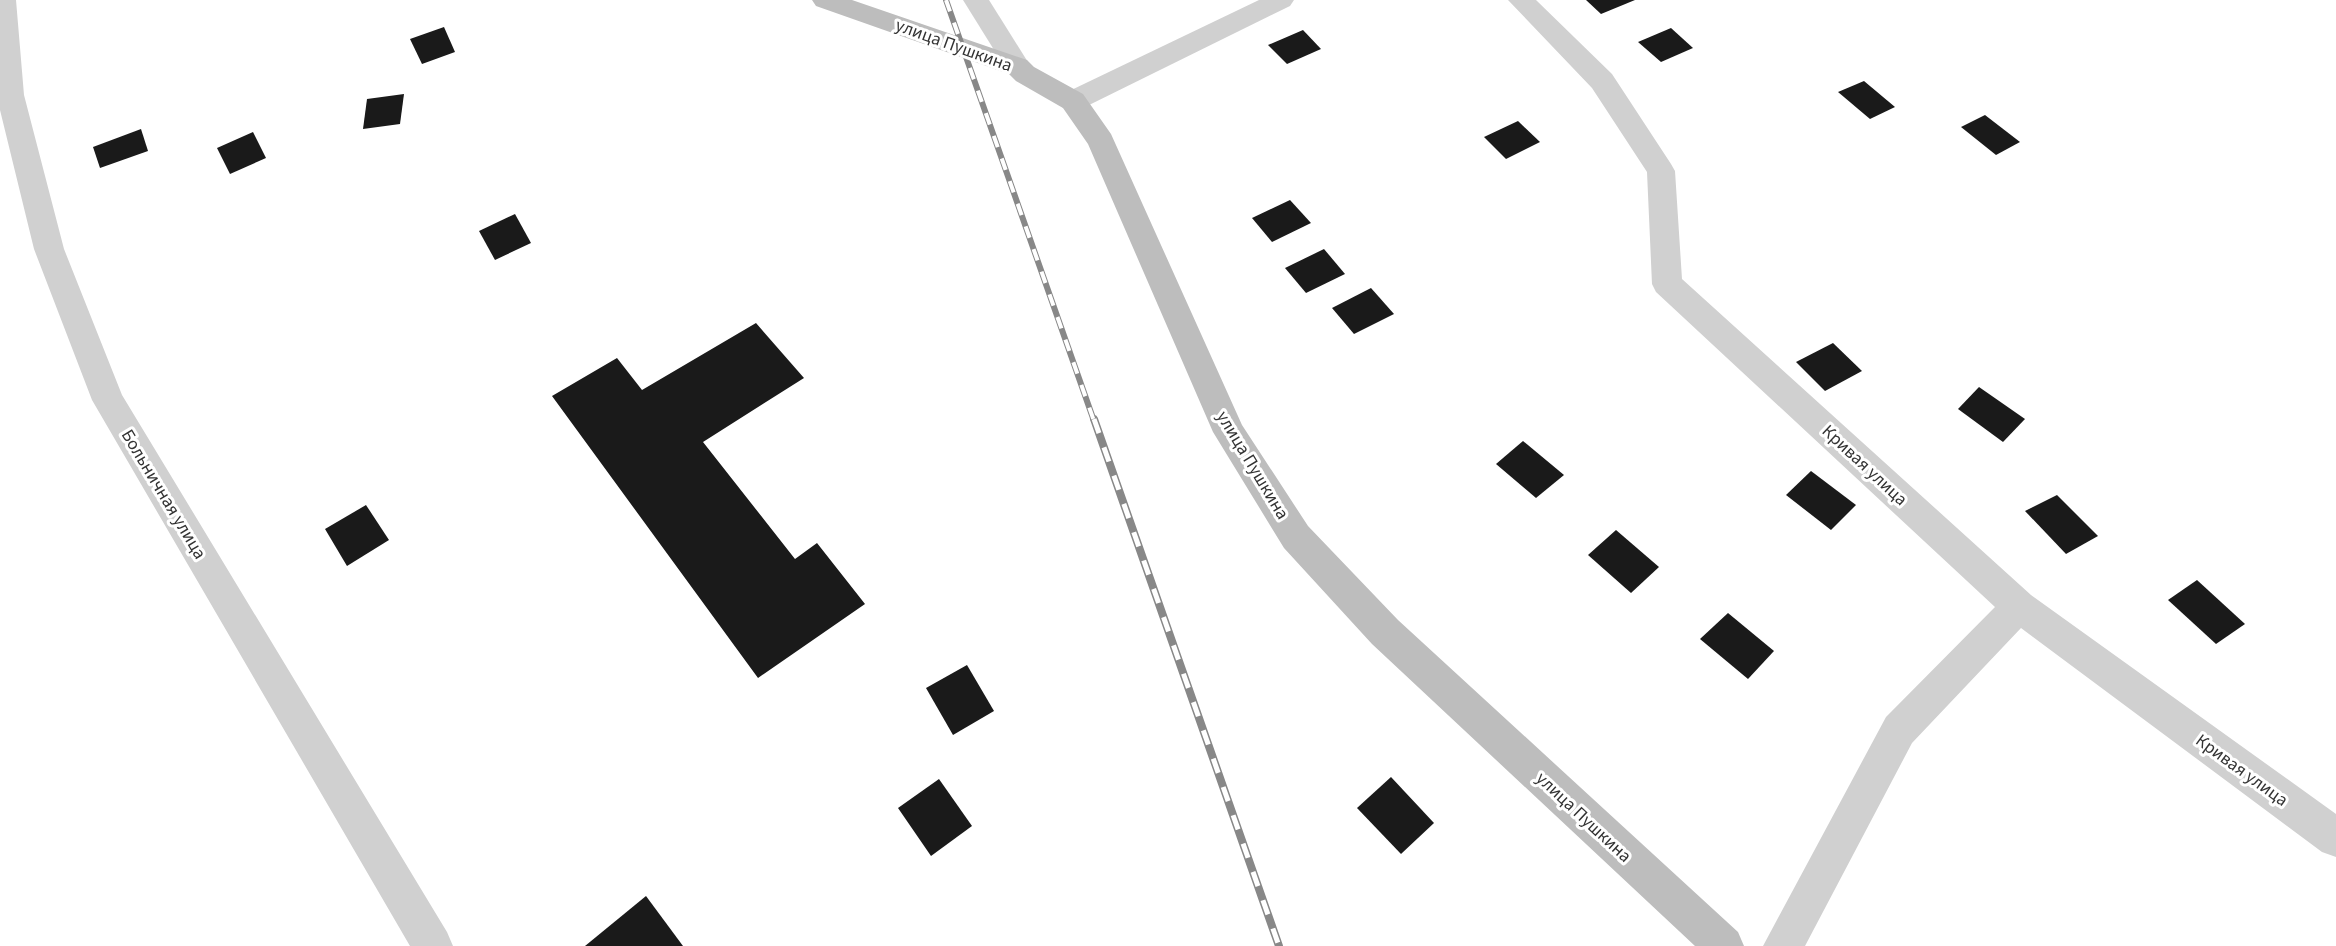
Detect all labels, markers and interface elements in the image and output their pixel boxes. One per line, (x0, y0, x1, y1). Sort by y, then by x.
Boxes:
street label: улица Пушкина (892, 13, 1016, 78)
street label: улица Пушкина (1210, 406, 1295, 524)
street label: Кривая улица (1816, 419, 1913, 512)
street label: Больничная улица (115, 425, 212, 564)
street label: Кривая улица (2190, 728, 2293, 813)
street label: улица Пушкина (1530, 766, 1637, 868)

